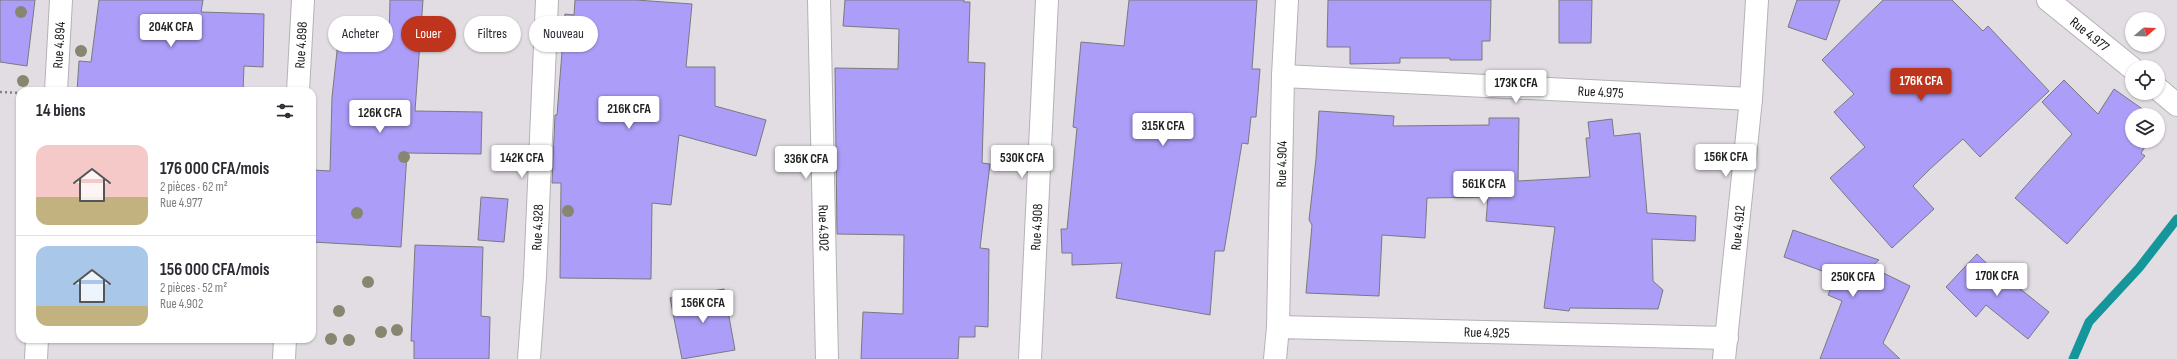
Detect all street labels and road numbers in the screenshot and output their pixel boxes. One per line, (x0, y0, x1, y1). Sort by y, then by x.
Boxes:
street label: Rue 4.977 (2066, 13, 2113, 56)
street label: Rue 4.894 (49, 21, 69, 69)
street label: Rue 4.898 (291, 21, 311, 69)
street label: Rue 4.975 (1577, 82, 1624, 102)
street label: Rue 4.904 (1273, 140, 1291, 188)
street label: Rue 4.908 (1027, 203, 1046, 251)
street label: Rue 4.928 (528, 204, 547, 251)
street label: Rue 4.902 (815, 204, 833, 252)
street label: Rue 4.912 (1727, 204, 1749, 251)
street label: Rue 4.925 (1464, 324, 1510, 342)

